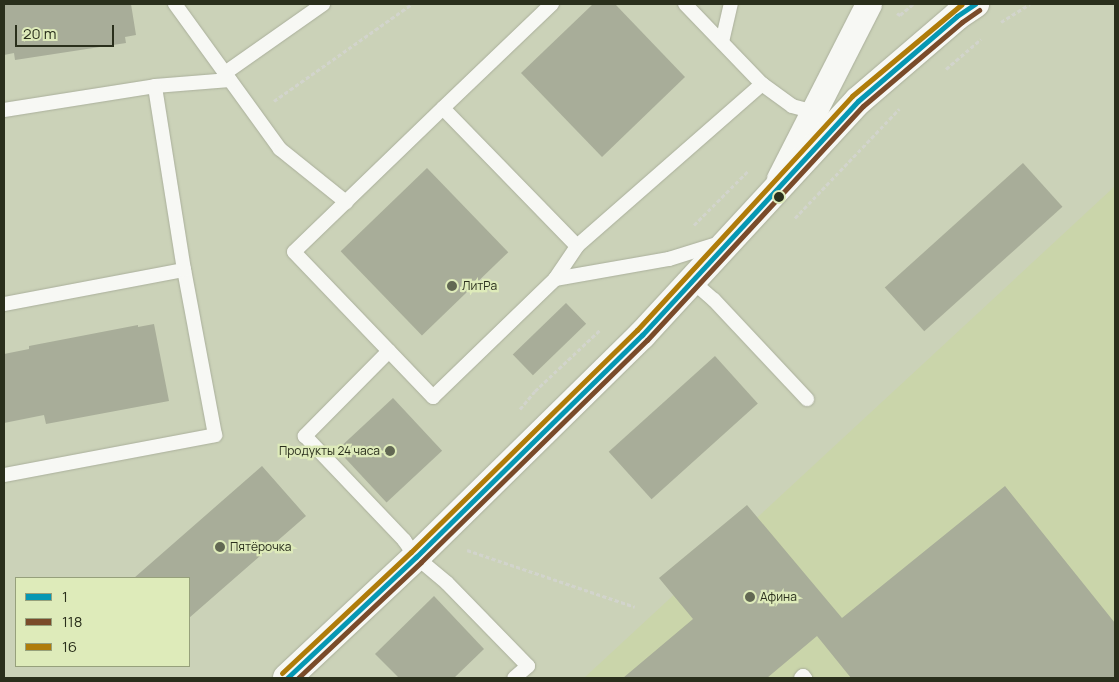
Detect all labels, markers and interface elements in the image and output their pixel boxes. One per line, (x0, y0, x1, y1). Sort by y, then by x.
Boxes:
scale bar (18, 15, 116, 47)
text: 20 m (23, 23, 56, 44)
unlabelled marker (774, 192, 784, 202)
place label: ЛитРа (462, 279, 497, 293)
marker: ЛитРа (446, 280, 458, 292)
place label: Продукты 24 часа (279, 444, 380, 458)
marker: Продукты 24 часа (384, 445, 396, 457)
place label: Пятёрочка (230, 540, 291, 554)
marker: Пятёрочка (214, 541, 226, 553)
legend (15, 577, 190, 667)
text: 1 (62, 586, 68, 607)
place label: Афина (760, 590, 797, 604)
marker: Афина (744, 591, 756, 603)
text: 118 (62, 611, 82, 632)
text: 16 (62, 636, 77, 657)

